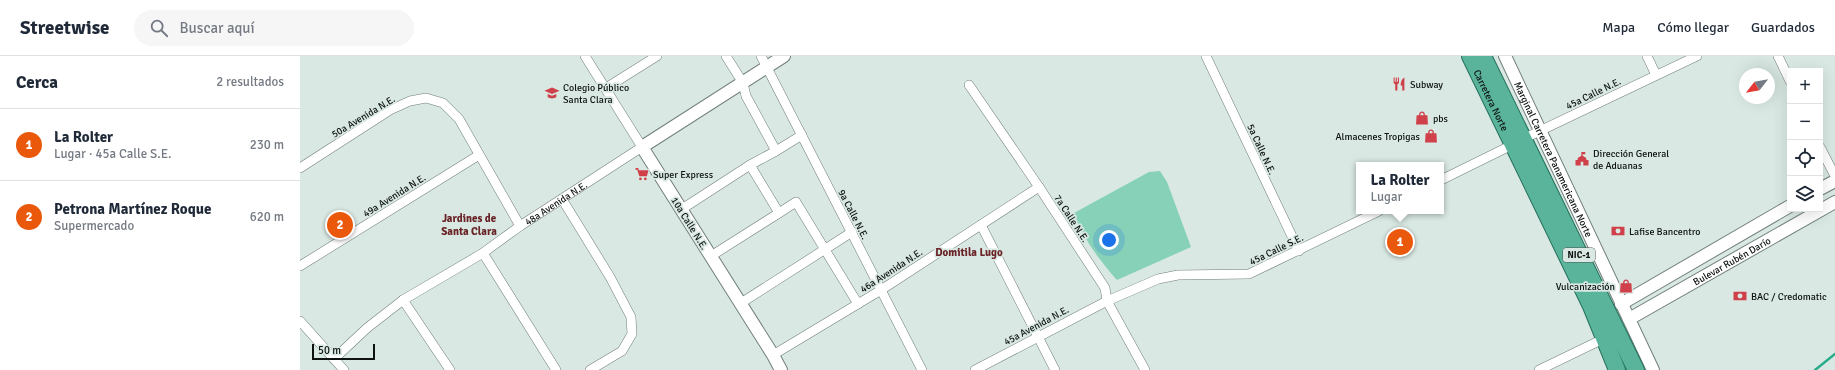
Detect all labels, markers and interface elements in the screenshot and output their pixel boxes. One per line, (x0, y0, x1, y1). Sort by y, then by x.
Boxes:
search box (134, 10, 414, 46)
text: Streetwise (20, 16, 110, 40)
icon: search (148, 17, 170, 39)
text: Buscar aquí (180, 19, 255, 37)
text: Mapa (1602, 19, 1635, 36)
text: Cómo llegar (1657, 19, 1729, 36)
text: Guardados (1751, 19, 1815, 36)
street label: Carretera Norte (1470, 68, 1510, 133)
north arrow (1739, 68, 1775, 104)
map controls (1787, 68, 1823, 212)
button: + (1787, 68, 1823, 104)
text: Cerca (16, 72, 58, 93)
text: 2 resultados (216, 74, 284, 90)
street label: 45a Calle N.E. (1564, 75, 1623, 112)
restaurant icon: Subway (1391, 76, 1407, 92)
place label: Subway (1410, 79, 1443, 91)
street label: Marginal Carretera Panamericana Norte (1511, 80, 1594, 239)
place label: Colegio Público Santa Clara (563, 82, 629, 106)
school or university icon: Colegio Público Santa Clara (544, 85, 560, 101)
street label: 50a Avenida N.E. (330, 93, 398, 141)
button: − (1787, 104, 1823, 140)
shop icon: pbs (1414, 110, 1430, 126)
place label: pbs (1433, 113, 1449, 125)
street label: 5a Calle N.E. (1244, 122, 1278, 177)
text: La Rolter (54, 128, 113, 146)
shop icon: Almacenes Tropigas (1423, 128, 1439, 144)
place label: Almacenes Tropigas (1335, 131, 1421, 143)
text: 1 (25, 137, 33, 153)
text: 230 m (250, 137, 284, 153)
button: locate (1787, 140, 1823, 176)
text: Lugar · 45a Calle S.E. (54, 146, 172, 162)
place label: Dirección General de Aduanas (1593, 148, 1669, 172)
public building icon: Dirección General de Aduanas (1574, 151, 1590, 167)
popup (1356, 162, 1444, 214)
supermarket icon: Super Express (634, 166, 650, 182)
place label: Super Express (653, 169, 714, 181)
text: La Rolter (1370, 171, 1430, 189)
street label: 49a Avenida N.E. (361, 172, 429, 220)
button: layers (1787, 176, 1823, 212)
street label: 48a Avenida N.E. (523, 179, 590, 228)
street label: 9a Calle N.E. (835, 188, 871, 242)
text: Lugar (1370, 189, 1402, 205)
street label: 7a Calle N.E. (1051, 193, 1091, 245)
street label: 10a Calle N.E. (668, 195, 710, 252)
text: Petrona Martínez Roque (54, 200, 211, 218)
text: 2 (25, 209, 33, 225)
text: 620 m (250, 209, 284, 225)
pin: 2 (327, 210, 353, 240)
district label: Jardines de Santa Clara (441, 212, 497, 238)
text: Supermercado (54, 218, 134, 234)
bank icon: Lafise Bancentro (1610, 223, 1626, 239)
place label: Lafise Bancentro (1629, 226, 1700, 238)
pin: 1 (1387, 227, 1413, 257)
your location (1099, 230, 1119, 250)
street label: 45a Calle S.E. (1248, 232, 1306, 268)
street label: Bulevar Rubén Darío (1691, 235, 1773, 288)
street label: 46a Avenida N.E. (858, 246, 925, 295)
district label: Domitila Lugo (935, 246, 1003, 259)
road number: NIC-1 (1563, 248, 1595, 262)
shop icon: Vulcanización (1618, 278, 1634, 294)
place label: Vulcanización (1556, 281, 1615, 293)
bank icon: BAC / Credomatic (1732, 288, 1748, 304)
place label: BAC / Credomatic (1751, 291, 1827, 303)
street label: 45a Avenida N.E. (1002, 304, 1071, 348)
scale bar (312, 342, 375, 361)
text: 50 m (318, 344, 341, 357)

